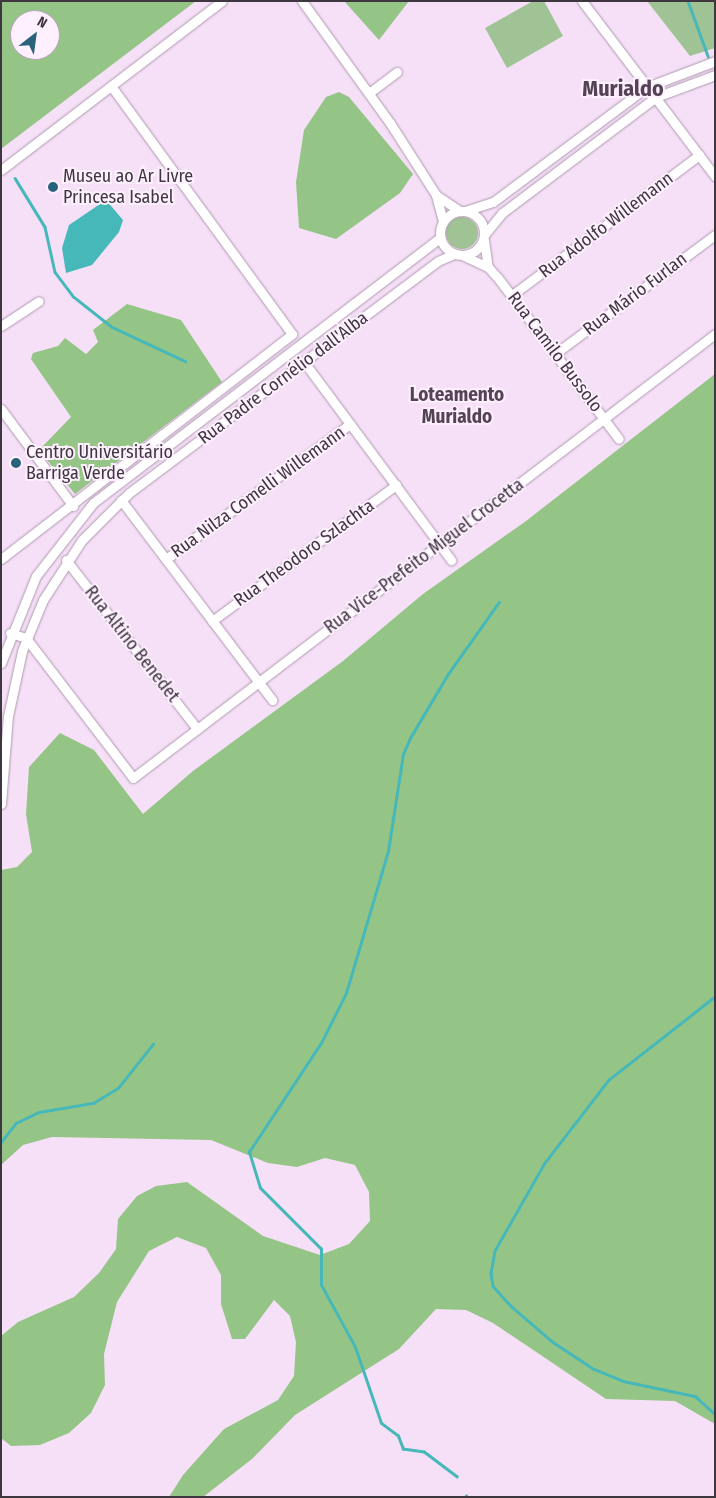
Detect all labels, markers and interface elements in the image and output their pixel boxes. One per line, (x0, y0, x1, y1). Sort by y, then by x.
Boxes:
north arrow (10, 10, 60, 60)
text: N (34, 13, 50, 32)
district label: Murialdo (582, 76, 664, 102)
place label: Museu ao Ar Livre Princesa Isabel (63, 166, 193, 208)
street label: Rua Adolfo Willemann (535, 167, 677, 283)
marker: Museu ao Ar Livre Princesa Isabel (47, 181, 59, 193)
street label: Rua Mário Furlan (579, 248, 691, 340)
street label: Rua Camilo Bussolo (503, 288, 607, 416)
street label: Rua Padre Cornélio dall'Alba (194, 307, 372, 449)
district label: Loteamento Murialdo (410, 384, 504, 428)
street label: Rua Nilza Comelli Willemann (167, 422, 349, 562)
place label: Centro Universitário Barriga Verde (26, 442, 173, 484)
marker: Centro Universitário Barriga Verde (10, 457, 22, 469)
street label: Rua Vice-Prefeito Miguel Crocetta (320, 474, 528, 638)
street label: Rua Theodoro Szlachta (230, 495, 378, 611)
street label: Rua Altino Benedet (80, 582, 184, 706)

